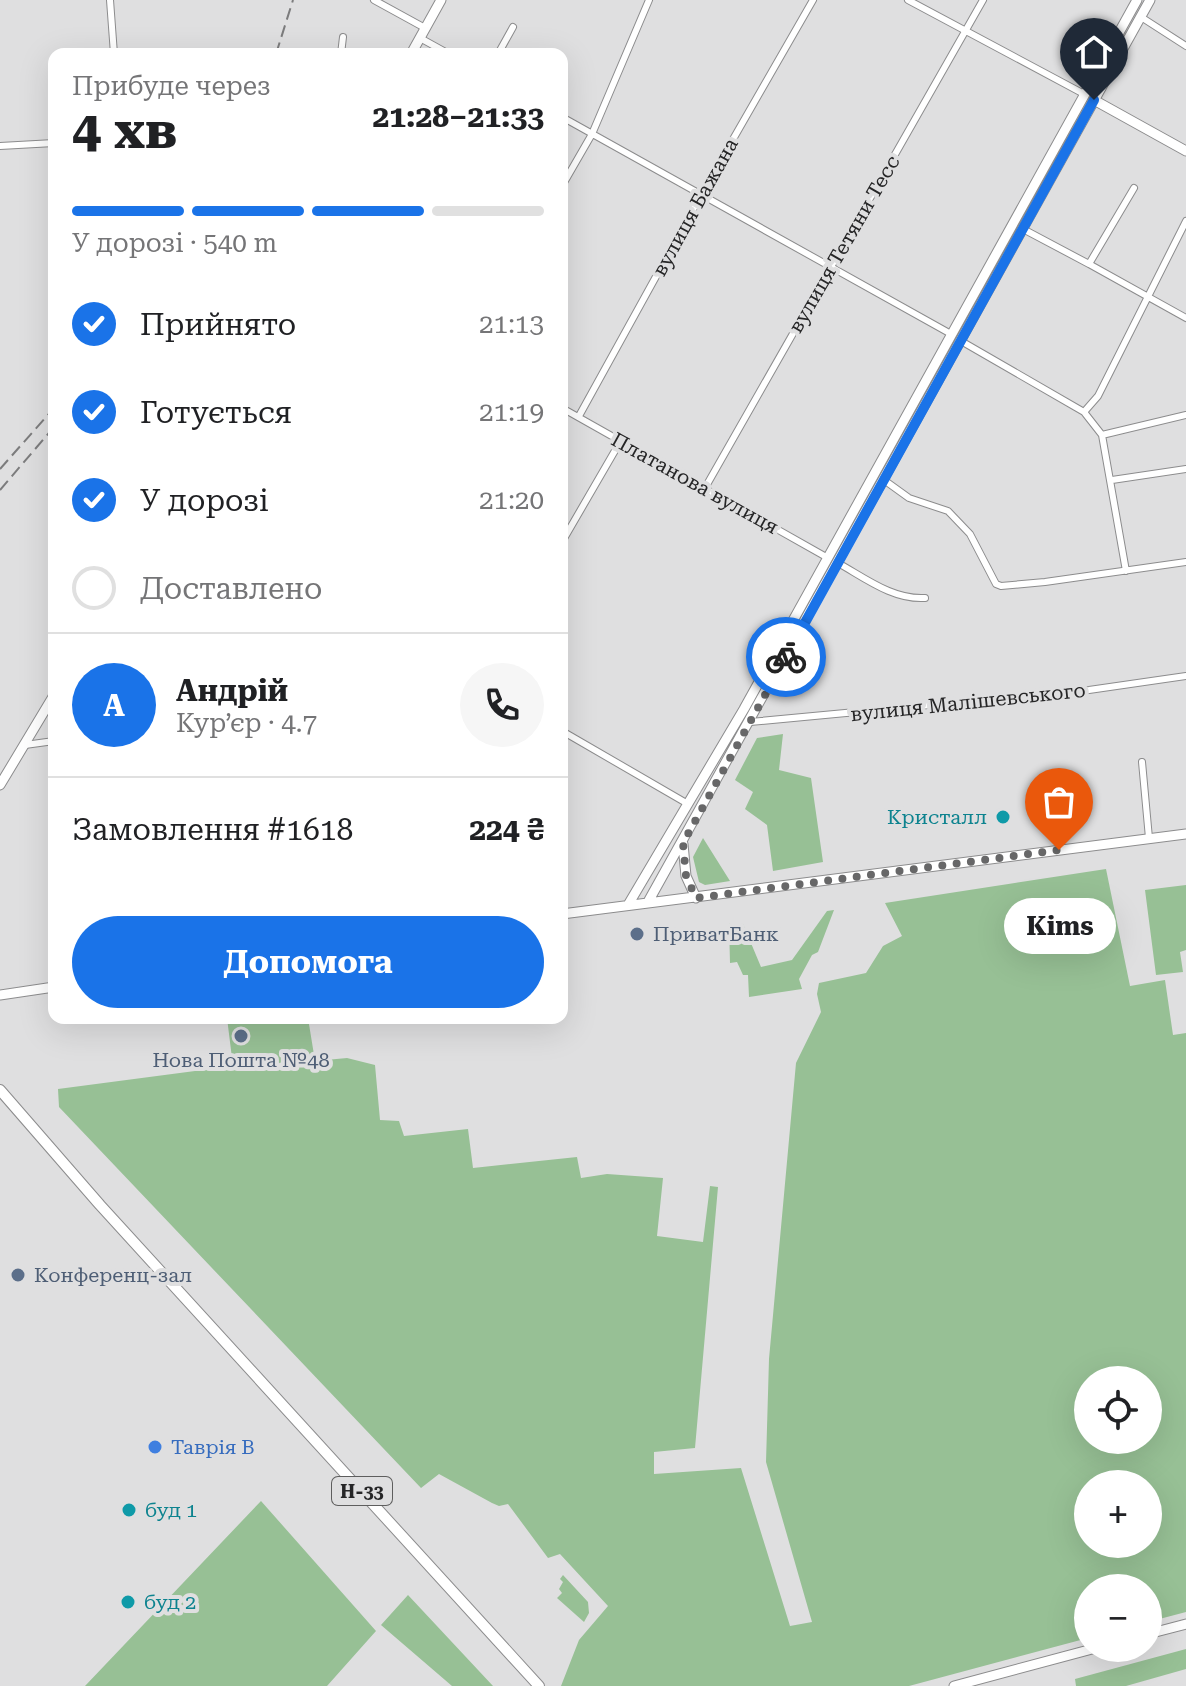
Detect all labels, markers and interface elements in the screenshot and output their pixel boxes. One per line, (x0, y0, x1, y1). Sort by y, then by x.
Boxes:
pin (1060, 18, 1128, 100)
icon: home (1072, 30, 1116, 74)
text: Прибуде через (72, 71, 271, 101)
text: 21:28–21:33 (372, 99, 544, 134)
text: 4 хв (72, 100, 177, 161)
street label: вулиця Бажана (647, 134, 743, 280)
street label: вулиця Тетяни Тесс (783, 151, 905, 337)
text: У дорозі · 540 m (72, 228, 277, 258)
icon: check (72, 302, 116, 346)
text: Прийнято (140, 307, 296, 342)
text: 21:13 (479, 309, 544, 339)
icon: check (72, 390, 116, 434)
text: Готується (140, 395, 292, 430)
text: 21:19 (479, 397, 544, 427)
street label: Платанова вулиця (607, 427, 783, 539)
icon: check (72, 478, 116, 522)
text: У дорозі (140, 483, 269, 518)
text: 21:20 (479, 485, 544, 515)
text: Доставлено (140, 571, 322, 606)
courier (746, 617, 826, 697)
icon: bike (764, 635, 808, 679)
button: phone (460, 663, 544, 747)
text: Андрій (176, 673, 288, 708)
street label: вулиця Малішевського (849, 678, 1087, 726)
text: А (103, 688, 125, 723)
text: Кур’єр · 4.7 (176, 708, 317, 738)
pin (1025, 768, 1093, 850)
icon: bag (1037, 780, 1081, 824)
place label: Кристалл (887, 805, 987, 829)
marker: Кристалл (994, 808, 1012, 826)
text: Замовлення #1618 (72, 812, 353, 847)
text: 224 ₴ (469, 812, 544, 847)
callout: Kims (1003, 898, 1115, 954)
text: Kims (1026, 911, 1094, 941)
button: Допомога (72, 916, 544, 1008)
place label: ПриватБанк (653, 922, 779, 946)
marker: ПриватБанк (628, 925, 646, 943)
marker: Нова Пошта №48 (232, 1027, 250, 1045)
place label: Нова Пошта №48 (152, 1048, 330, 1072)
place label: Конференц-зал (34, 1263, 192, 1287)
marker: Конференц-зал (9, 1266, 27, 1284)
map controls (1074, 1366, 1162, 1662)
button: locate (1074, 1366, 1162, 1454)
place label: Таврія В (171, 1435, 255, 1459)
marker: Таврія В (146, 1438, 164, 1456)
button: + (1074, 1470, 1162, 1558)
road number: Н-33 (332, 1477, 392, 1505)
place label: буд 1 (145, 1498, 197, 1522)
marker: буд 1 (120, 1501, 138, 1519)
button: − (1074, 1574, 1162, 1662)
place label: буд 2 (144, 1590, 196, 1614)
marker: буд 2 (119, 1593, 137, 1611)

